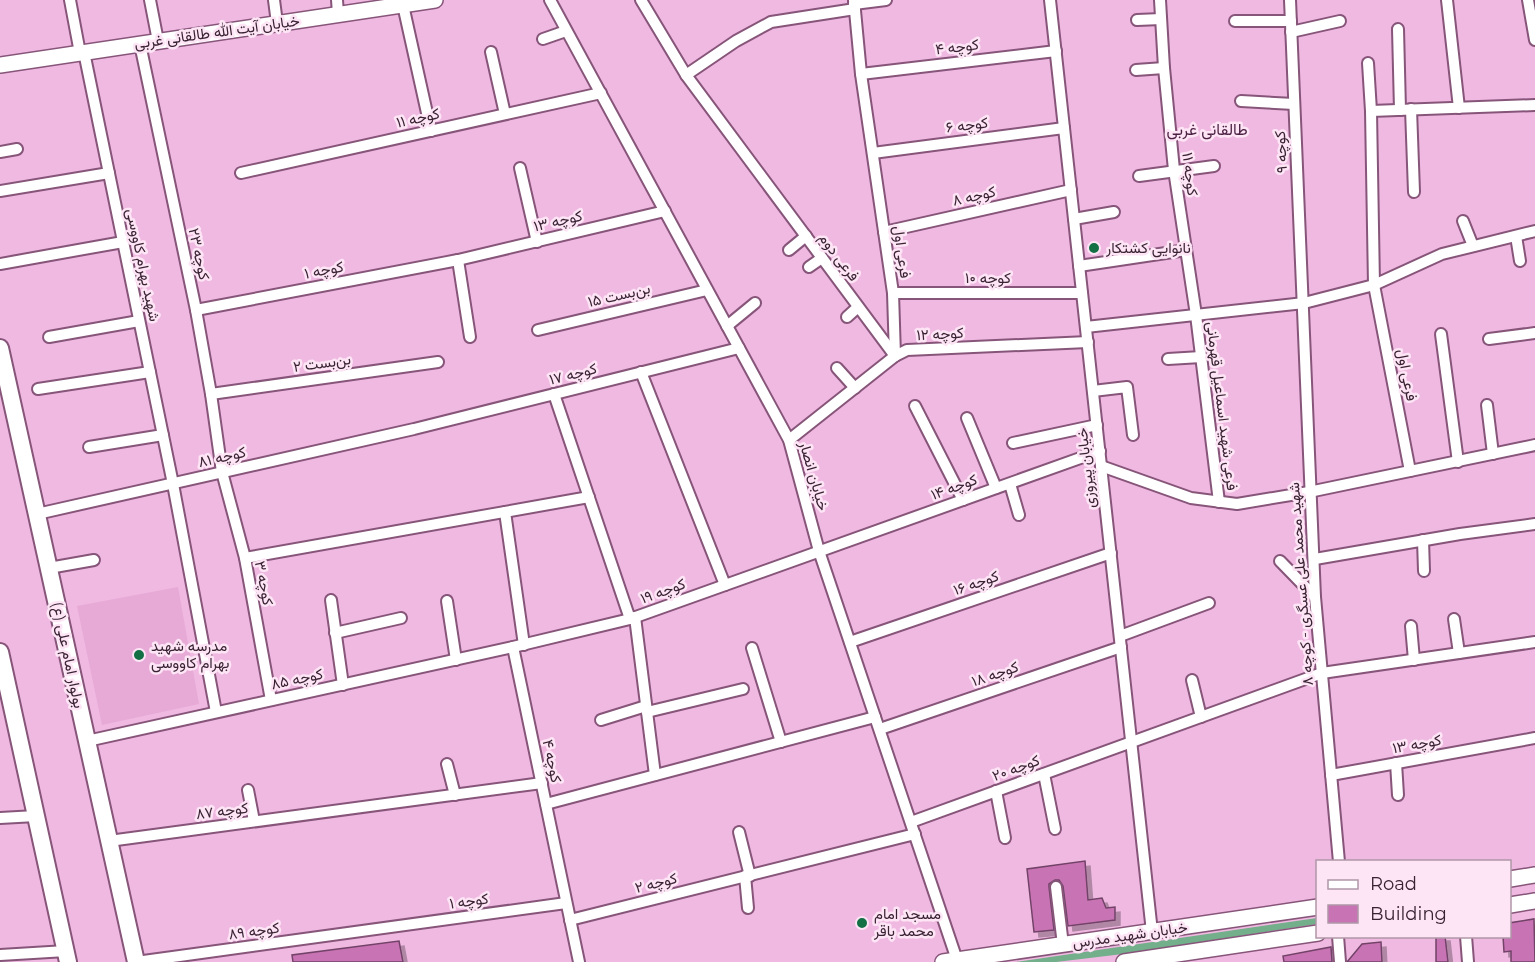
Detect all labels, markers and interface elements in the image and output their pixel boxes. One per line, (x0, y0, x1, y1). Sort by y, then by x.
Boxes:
street label: خیابان آیت الله طالقانی غربی (133, 10, 301, 54)
street label: کوچه ۴ (934, 34, 980, 60)
street label: کوچه ۱۱ (394, 103, 442, 133)
street label: کوچه ۶ (945, 112, 990, 138)
district label: طالقانی غربی (1166, 120, 1248, 140)
street label: کوچه ۹ (1270, 130, 1292, 174)
street label: کوچه ۱۱ (1177, 151, 1203, 197)
street label: کوچه ۸ (950, 181, 998, 211)
street label: کوچه ۱۳ (532, 206, 585, 236)
street label: شهید بهرام کاووسی (121, 207, 165, 324)
street label: فرعی اول (888, 225, 916, 280)
street label: کوچه ۲۳ (184, 226, 214, 282)
street label: فرعی دوم (814, 229, 864, 285)
place label: نانوایی کشتکار (1105, 238, 1191, 258)
marker: نانوایی کشتکار (1087, 241, 1101, 255)
street label: کوچه ۱ (303, 256, 346, 284)
street label: کوچه ۱۰ (965, 268, 1011, 288)
street label: بن‌بست ۱۵ (586, 278, 652, 312)
street label: فرعی شهید اسماعیل قهرمانی (1202, 320, 1242, 492)
street label: کوچه ۱۲ (916, 323, 964, 345)
street label: فرعی اول (1392, 347, 1422, 403)
street label: بن‌بست ۲ (292, 349, 352, 377)
street label: کوچه ۱۷ (547, 358, 599, 390)
street label: خیابان پیروزی (1072, 427, 1100, 509)
street label: خیابان انصار (795, 438, 833, 513)
street label: کوچه ۸۱ (196, 442, 248, 472)
street label: کوچه ۱۴ (928, 469, 980, 505)
street label: شهید محمد علی عسگری - کوچه ۸ (1284, 482, 1318, 686)
street label: کوچه ۳ (250, 559, 278, 607)
street label: کوچه ۱۶ (951, 566, 1002, 600)
street label: کوچه ۱۹ (638, 574, 689, 608)
street label: بولوار امام علی (ع) (46, 600, 89, 710)
place label: مدرسه شهید بهرام کاووسی (151, 636, 229, 673)
marker: مدرسه شهید بهرام کاووسی (132, 648, 146, 662)
street label: کوچه ۱۸ (969, 657, 1021, 691)
street label: کوچه ۸۵ (269, 664, 325, 694)
street label: کوچه ۱۳ (1391, 730, 1443, 758)
street label: کوچه ۴ (538, 738, 566, 785)
street label: کوچه ۲۰ (989, 750, 1043, 786)
street label: کوچه ۸۷ (195, 798, 250, 824)
legend (1316, 860, 1511, 938)
street label: کوچه ۲ (633, 868, 680, 898)
text: Road (1370, 873, 1417, 895)
street label: کوچه ۱ (448, 888, 490, 914)
text: Building (1370, 903, 1447, 925)
place label: مسجد امام محمد باقر (873, 904, 941, 940)
marker: مسجد امام محمد باقر (855, 916, 869, 930)
street label: کوچه ۸۹ (227, 917, 281, 944)
street label: خیابان شهید مدرس (1071, 917, 1189, 953)

